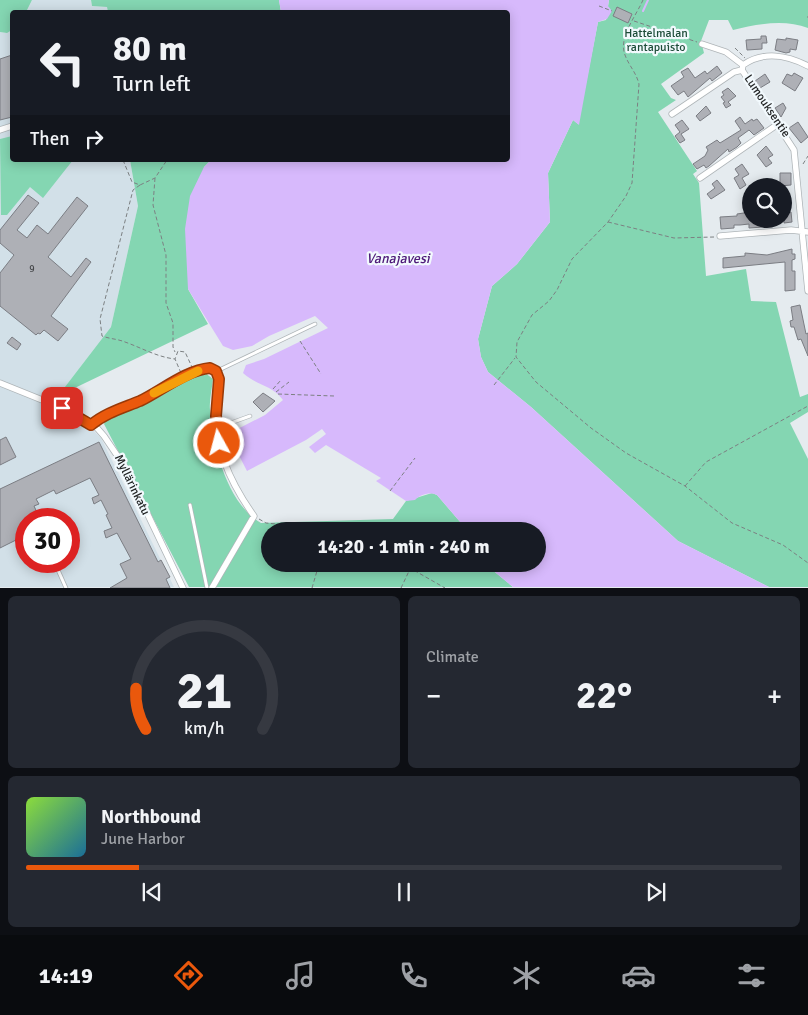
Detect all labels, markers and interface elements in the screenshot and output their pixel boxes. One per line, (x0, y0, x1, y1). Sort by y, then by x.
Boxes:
park label: Hattelmalan rantapuisto (624, 26, 688, 55)
text: 80 m (113, 27, 187, 70)
icon: left (30, 30, 95, 95)
text: Turn left (113, 70, 191, 97)
street label: Lumouksentie (741, 72, 793, 140)
icon: right (80, 125, 108, 153)
text: Then (30, 127, 70, 151)
map controls (742, 178, 792, 228)
button: search (742, 178, 792, 228)
water label: Vanajavesi (366, 250, 431, 267)
house number: 9 (29, 263, 35, 275)
pin (41, 387, 83, 429)
icon: arrive (48, 394, 76, 422)
position arrow (192, 416, 244, 468)
street label: Myllärinkatu (111, 452, 153, 518)
speed limit sign: 30 (15, 508, 80, 573)
text: 14:20 · 1 min · 240 m (317, 535, 490, 559)
text: Climate (426, 647, 479, 667)
text: 21 (176, 659, 232, 723)
text: 22° (576, 672, 632, 719)
text: − (426, 679, 441, 713)
text: + (767, 679, 782, 713)
text: km/h (184, 717, 224, 739)
text: Northbound (101, 805, 201, 829)
text: June Harbor (101, 829, 185, 849)
icon: previous (138, 878, 166, 906)
icon: pause (390, 878, 418, 906)
icon: next (642, 878, 670, 906)
icon: directions (171, 958, 206, 993)
icon: music (283, 958, 318, 993)
icon: phone (396, 958, 431, 993)
icon: climate (509, 958, 544, 993)
icon: car (621, 958, 656, 993)
icon: filters (734, 958, 769, 993)
text: 14:19 (39, 962, 93, 989)

